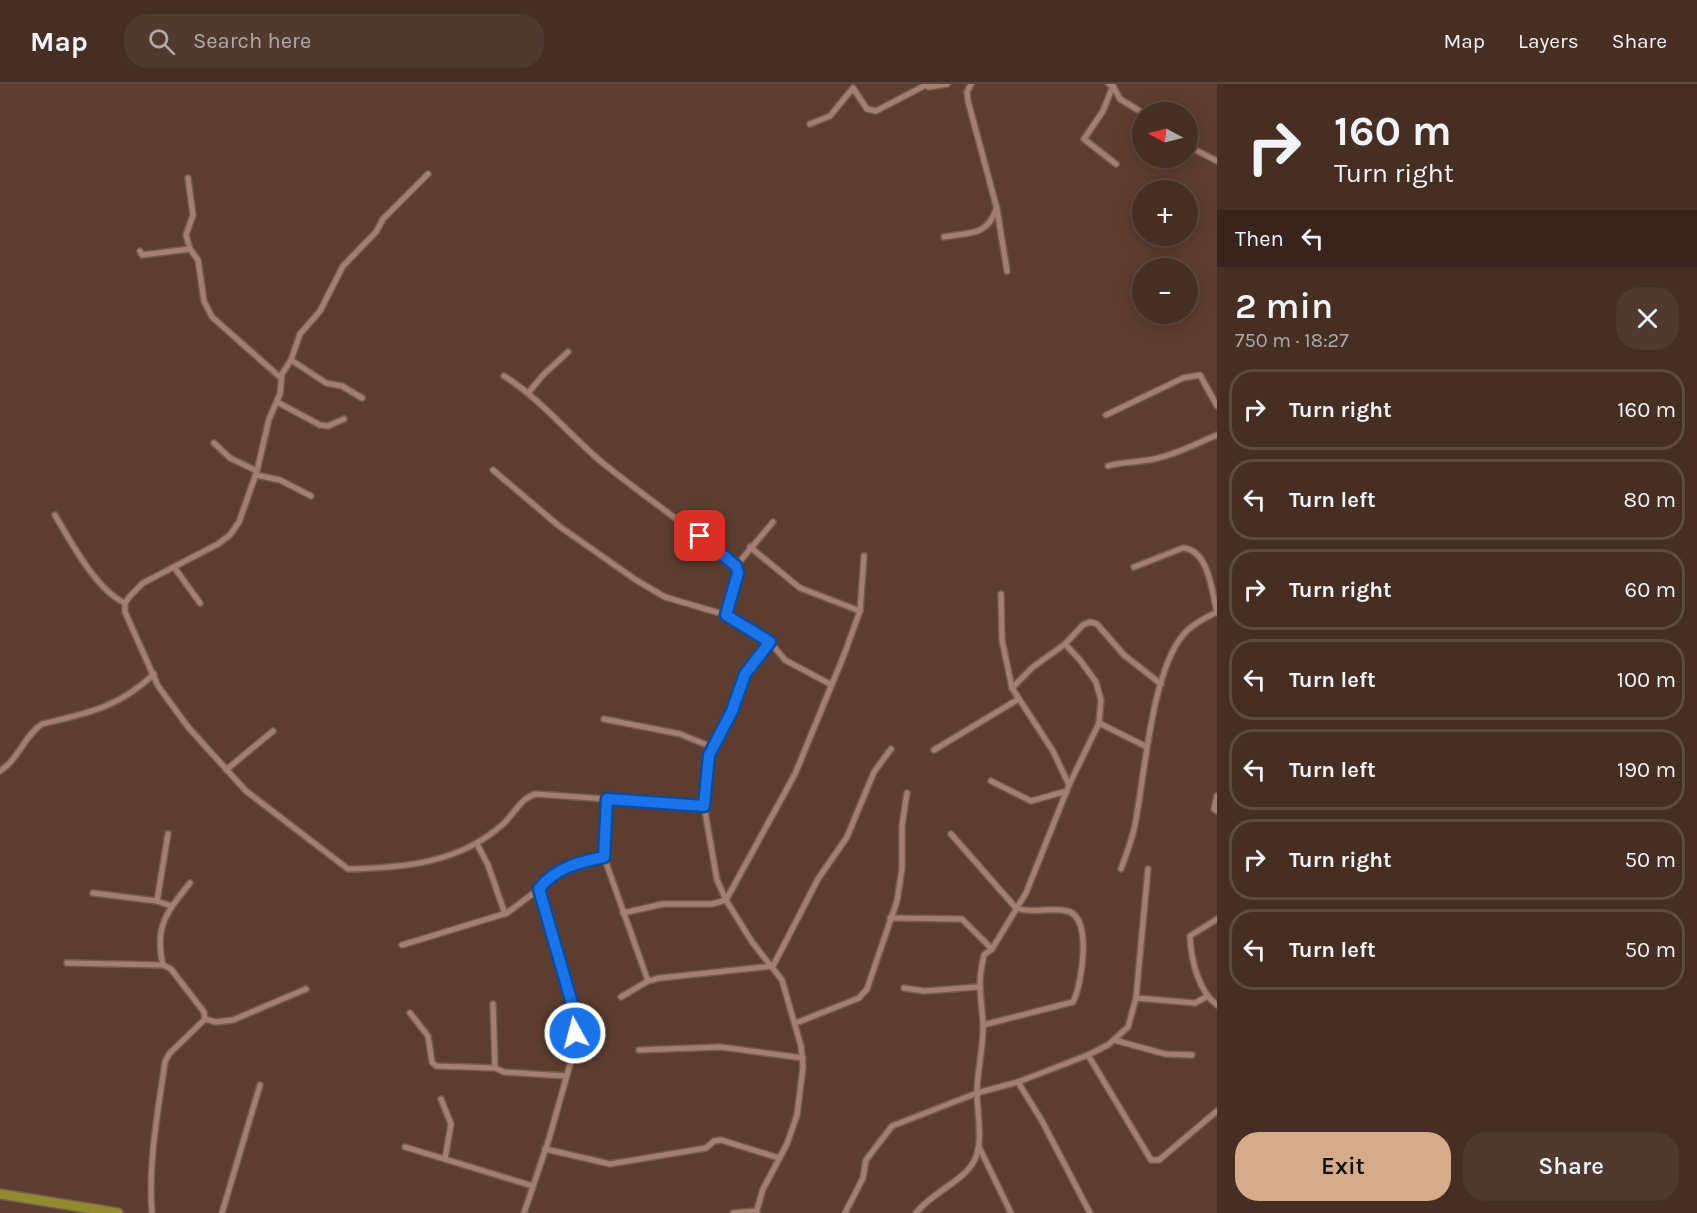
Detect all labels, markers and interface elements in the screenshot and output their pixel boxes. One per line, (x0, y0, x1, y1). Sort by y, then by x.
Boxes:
search box (124, 14, 544, 68)
text: Map (30, 25, 88, 58)
icon: search (145, 25, 178, 58)
text: Search here (193, 28, 311, 54)
text: Map (1443, 29, 1485, 53)
text: Layers (1518, 29, 1579, 53)
text: Share (1612, 29, 1667, 53)
north arrow (1132, 102, 1198, 168)
map controls (1132, 102, 1198, 324)
text: 160 m (1334, 106, 1452, 156)
icon: right (1235, 108, 1313, 186)
text: Turn right (1334, 157, 1454, 189)
button: + (1132, 180, 1198, 246)
icon: left (1296, 222, 1329, 255)
text: Then (1235, 226, 1284, 252)
button: − (1132, 258, 1198, 324)
text: 2 min (1235, 285, 1333, 327)
button: close (1616, 287, 1679, 350)
text: 750 m · 18:27 (1235, 329, 1349, 352)
icon: right (1238, 393, 1271, 426)
text: Turn right (1289, 397, 1392, 423)
text: 160 m (1617, 397, 1676, 423)
icon: left (1238, 483, 1271, 516)
text: Turn left (1289, 487, 1376, 513)
text: 80 m (1624, 487, 1676, 513)
pin (674, 510, 725, 561)
icon: arrive (683, 519, 716, 552)
icon: right (1238, 573, 1271, 606)
text: Turn right (1289, 577, 1392, 603)
text: 60 m (1625, 577, 1676, 603)
icon: left (1238, 663, 1271, 696)
text: Turn left (1289, 667, 1376, 693)
text: 100 m (1617, 667, 1676, 693)
icon: left (1238, 753, 1271, 786)
text: Turn left (1289, 757, 1376, 783)
text: 190 m (1617, 757, 1676, 783)
icon: right (1238, 843, 1271, 876)
text: Turn right (1289, 847, 1392, 873)
text: 50 m (1625, 847, 1676, 873)
icon: left (1238, 933, 1271, 966)
text: Turn left (1289, 937, 1376, 963)
text: 50 m (1625, 937, 1676, 963)
position arrow (543, 1001, 607, 1065)
button: Exit (1235, 1132, 1451, 1201)
button: Share (1463, 1132, 1679, 1201)

